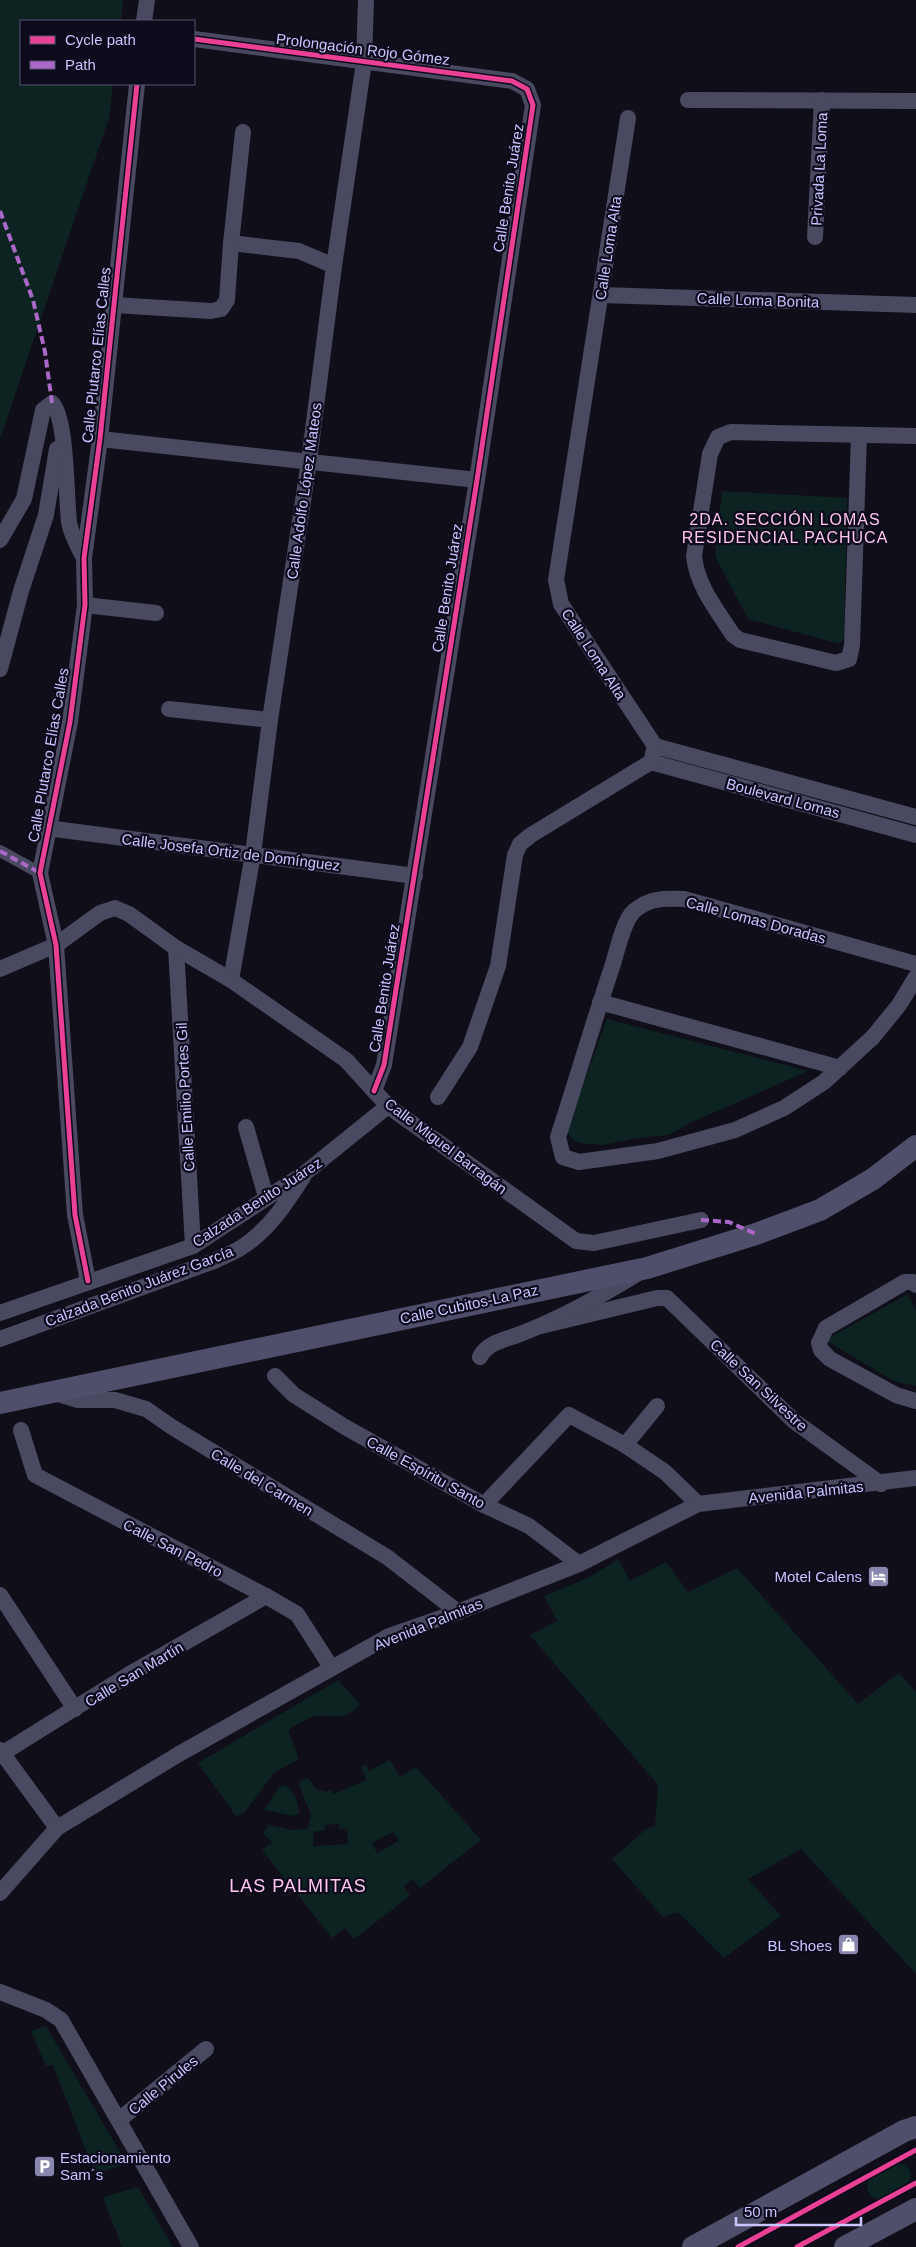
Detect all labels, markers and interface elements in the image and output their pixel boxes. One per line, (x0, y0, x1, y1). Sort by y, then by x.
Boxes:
legend (20, 20, 195, 85)
street label: Prolongación Rojo Gómez (275, 30, 451, 68)
text: Cycle path (65, 31, 136, 48)
text: Path (65, 56, 96, 73)
street label: Privada La Loma (808, 111, 830, 226)
street label: Calle Benito Juárez (489, 122, 527, 254)
street label: Calle Loma Alta (591, 194, 625, 301)
street label: Calle Plutarco Elías Calles (78, 266, 114, 444)
street label: Calle Loma Bonita (696, 289, 820, 311)
street label: Calle Adolfo López Mateos (283, 401, 325, 581)
district label: 2DA. SECCIÓN LOMAS RESIDENCIAL PACHUCA (682, 510, 888, 546)
street label: Calle Benito Juárez (428, 522, 466, 654)
street label: Calle Loma Alta (558, 605, 630, 703)
street label: Calle Plutarco Elías Calles (24, 666, 72, 844)
street label: Boulevard Lomas (724, 775, 842, 821)
street label: Calle Josefa Ortiz de Domínguez (121, 830, 341, 874)
street label: Calle Lomas Doradas (684, 893, 828, 947)
street label: Calle Benito Juárez (365, 922, 403, 1054)
street label: Calle Emilio Portes Gil (173, 1022, 197, 1172)
street label: Calle Miguel Barragán (382, 1095, 510, 1197)
street label: Calzada Benito Juárez (189, 1154, 325, 1250)
street label: Calzada Benito Juárez García (43, 1242, 236, 1330)
street label: Calle Cubitos-La Paz (398, 1281, 540, 1327)
street label: Calle San Silvestre (707, 1336, 811, 1434)
street label: Calle Espíritu Santo (364, 1432, 488, 1512)
street label: Calle del Carmen (208, 1445, 316, 1519)
street label: Avenida Palmitas (748, 1478, 864, 1506)
street label: Calle San Pedro (120, 1516, 226, 1580)
hotel icon: Motel Calens (866, 1564, 890, 1588)
place label: Motel Calens (774, 1568, 862, 1585)
street label: Avenida Palmitas (371, 1594, 485, 1654)
street label: Calle San Martín (82, 1638, 186, 1710)
district label: LAS PALMITAS (229, 1876, 367, 1896)
shop icon: BL Shoes (836, 1933, 860, 1957)
place label: BL Shoes (768, 1937, 832, 1954)
street label: Calle Pirules (125, 2052, 201, 2118)
place label: Estacionamiento Sam´s (60, 2149, 171, 2183)
parking icon: Estacionamiento Sam´s (32, 2154, 56, 2178)
scale bar (736, 2194, 861, 2226)
text: 50 m (744, 2203, 777, 2220)

